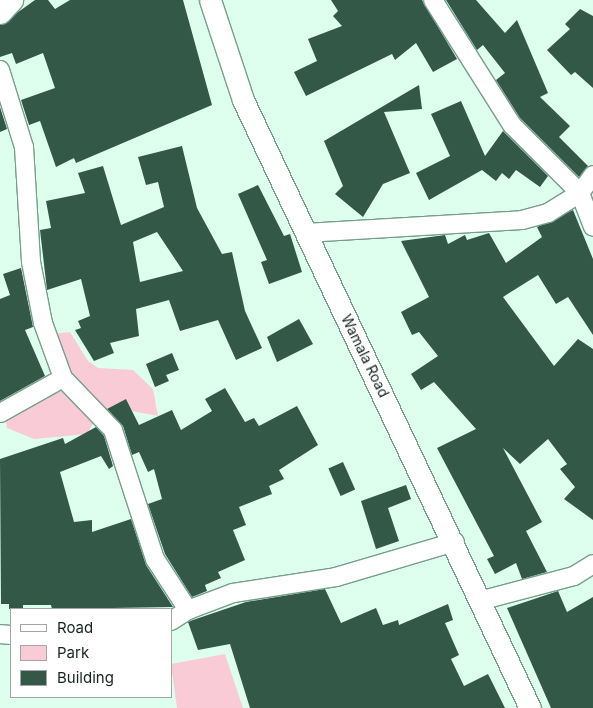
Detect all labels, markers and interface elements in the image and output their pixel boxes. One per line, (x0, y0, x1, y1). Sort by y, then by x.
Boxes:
street label: Wamala Road (338, 312, 392, 400)
legend (10, 608, 172, 698)
text: Road (57, 618, 93, 637)
text: Park (57, 643, 89, 662)
text: Building (57, 668, 114, 687)

